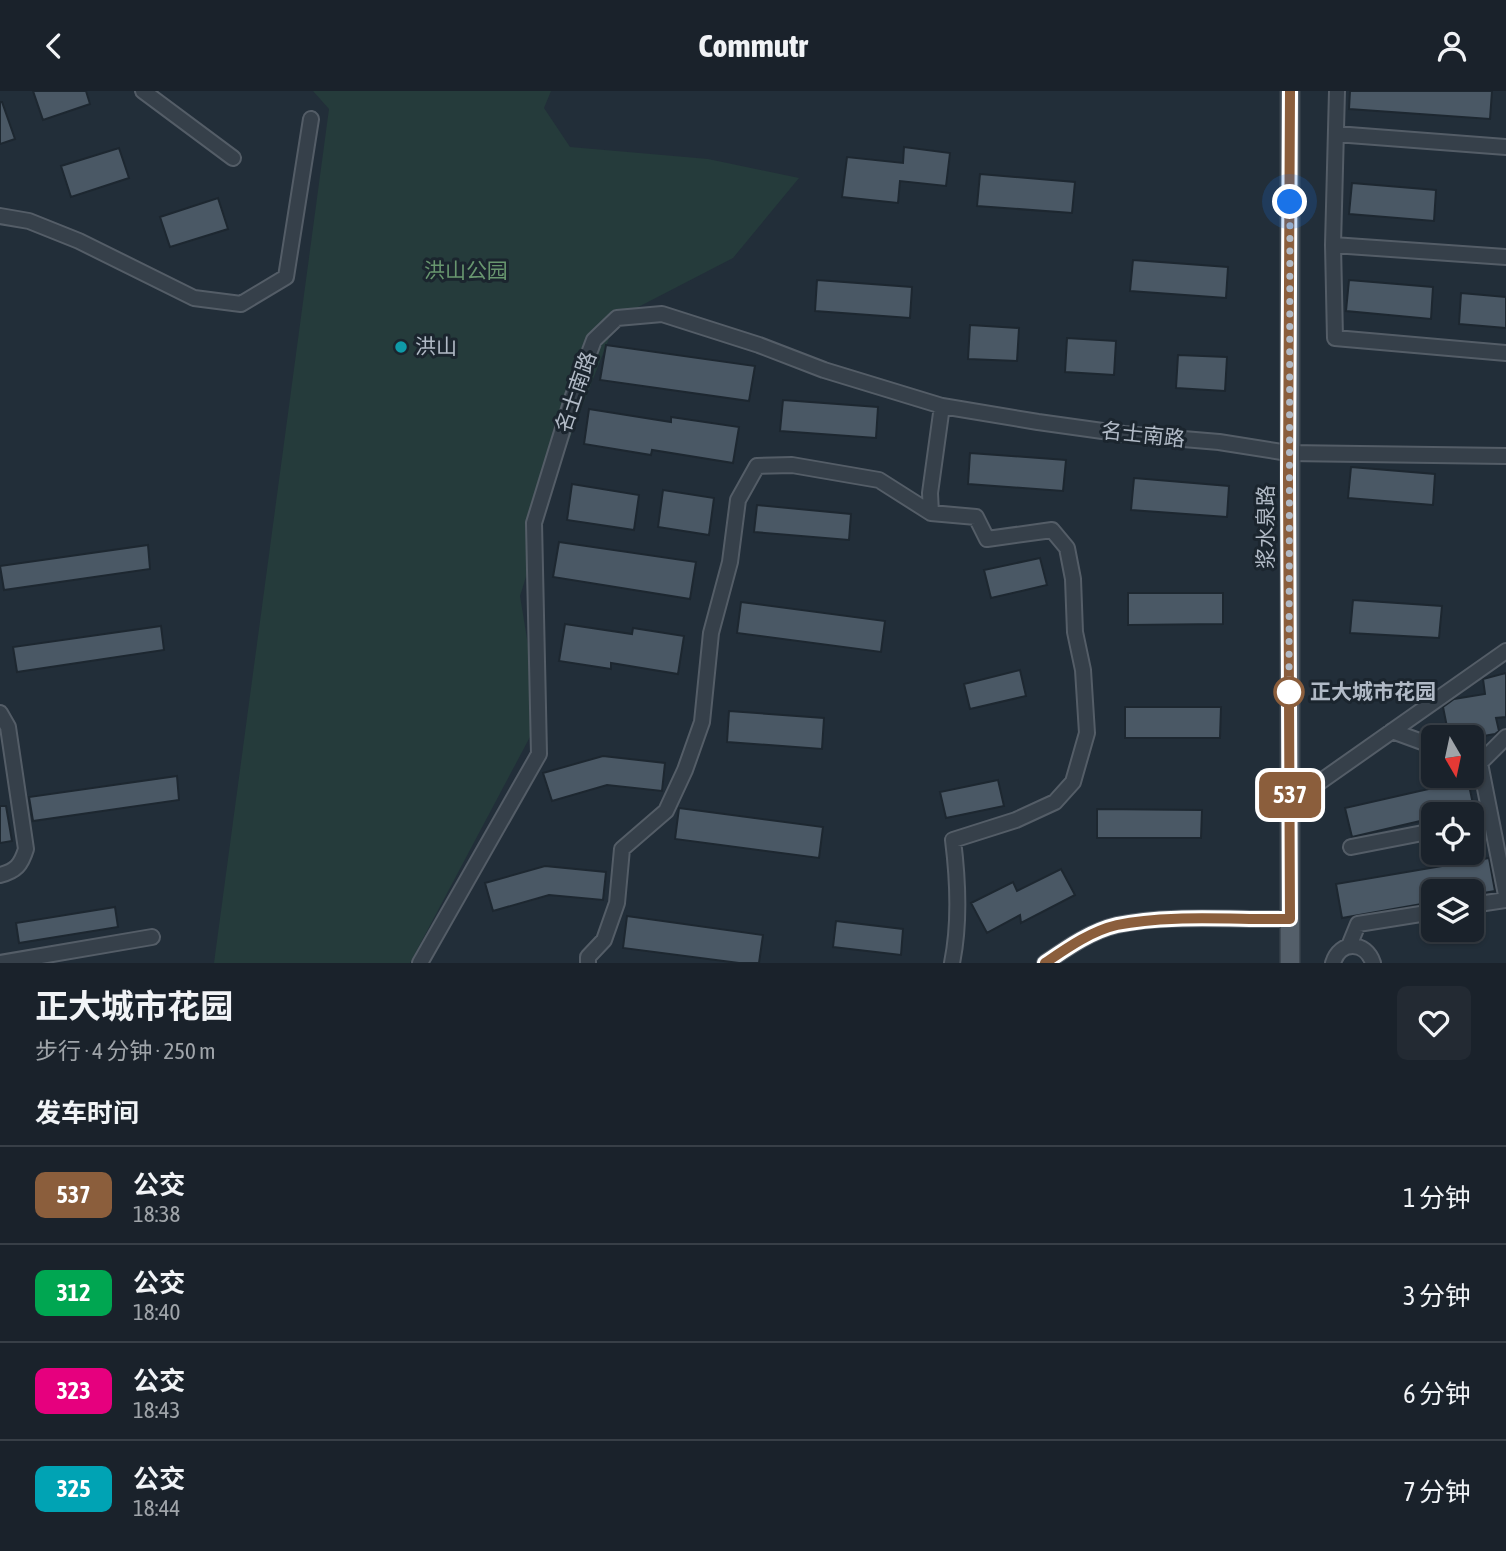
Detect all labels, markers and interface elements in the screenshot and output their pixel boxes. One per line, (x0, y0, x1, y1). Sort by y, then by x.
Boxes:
icon: back (35, 27, 73, 65)
text: Commutr (698, 27, 808, 64)
icon: person (1433, 27, 1471, 65)
your location (1272, 184, 1307, 219)
park label: 洪山公园 (424, 258, 508, 282)
place label: 洪山 (415, 334, 457, 358)
marker: 洪山 (393, 339, 409, 355)
street label: 名士南路 (550, 348, 600, 435)
street label: 名士南路 (1100, 418, 1186, 450)
street label: 浆水泉路 (1253, 485, 1277, 569)
marker: 正大城市花园 (1274, 677, 1304, 707)
place label: 正大城市花园 (1310, 679, 1436, 703)
north arrow (1421, 725, 1484, 787)
map controls (1421, 725, 1484, 942)
line badge: 537 (1250, 772, 1330, 818)
text: 537 (1273, 781, 1307, 808)
button: locate (1421, 802, 1484, 865)
button: layers (1421, 879, 1484, 942)
button: heart (1397, 986, 1471, 1060)
text: 正大城市花园 (35, 987, 233, 1025)
text: 步行 · 4 分钟 · 250 m (35, 1038, 216, 1064)
text: 发车时间 (35, 1098, 139, 1128)
text: 公交 (133, 1170, 185, 1200)
text: 537 (57, 1181, 90, 1208)
text: 1 分钟 (1403, 1183, 1471, 1213)
text: 18:38 (133, 1201, 180, 1227)
text: 公交 (133, 1268, 185, 1298)
text: 312 (57, 1279, 90, 1306)
text: 3 分钟 (1403, 1281, 1471, 1311)
text: 18:40 (133, 1299, 180, 1325)
text: 公交 (133, 1366, 185, 1396)
text: 323 (57, 1377, 90, 1404)
text: 6 分钟 (1403, 1379, 1471, 1409)
text: 18:43 (133, 1397, 180, 1423)
text: 公交 (133, 1464, 185, 1494)
text: 325 (57, 1475, 90, 1502)
text: 7 分钟 (1403, 1477, 1471, 1507)
text: 18:44 (133, 1495, 180, 1521)

